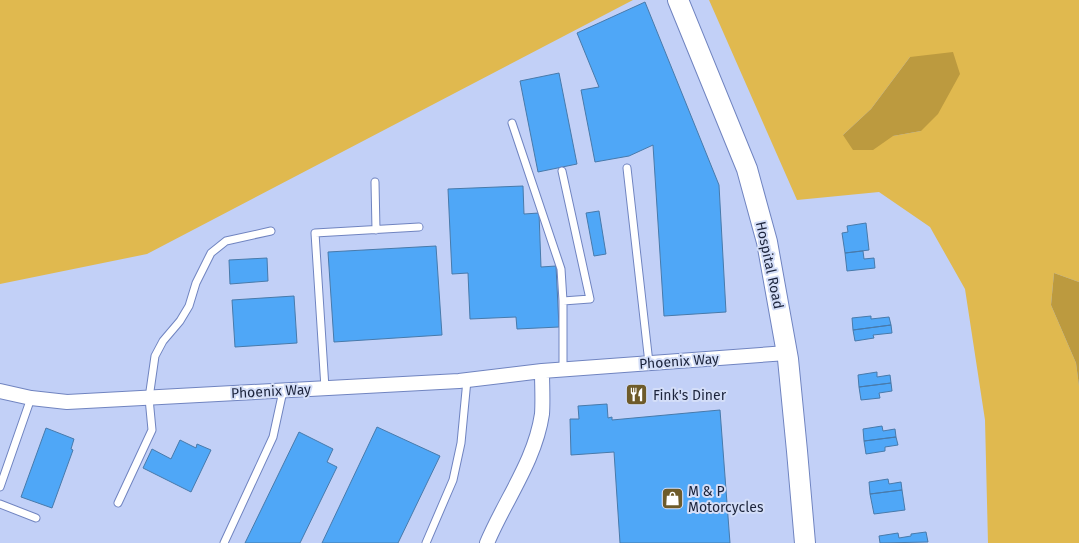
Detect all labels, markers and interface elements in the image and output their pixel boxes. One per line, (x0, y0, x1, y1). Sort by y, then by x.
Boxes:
street label: Hospital Road (752, 220, 787, 310)
street label: Phoenix Way (639, 350, 720, 373)
street label: Phoenix Way (231, 381, 311, 402)
restaurant icon: Fink's Diner (625, 383, 649, 407)
place label: Fink's Diner (653, 387, 727, 404)
place label: M & P Motorcycles (688, 483, 764, 516)
shop icon: M & P Motorcycles (660, 487, 684, 511)

